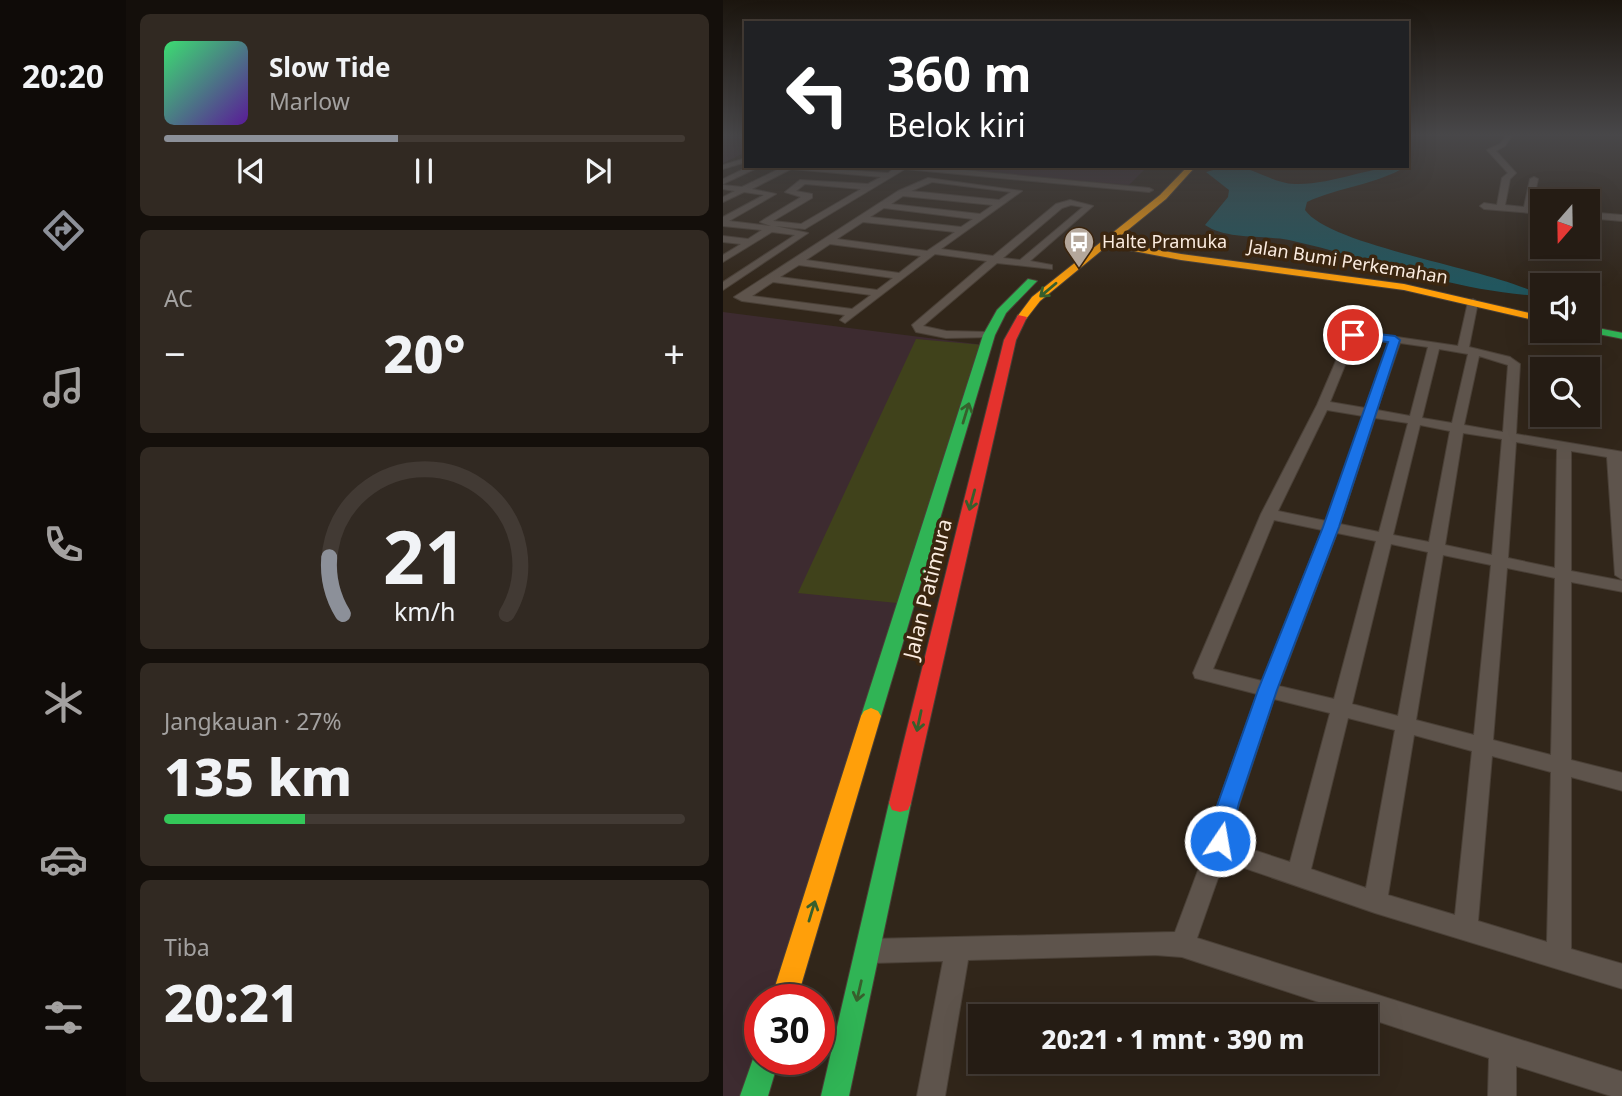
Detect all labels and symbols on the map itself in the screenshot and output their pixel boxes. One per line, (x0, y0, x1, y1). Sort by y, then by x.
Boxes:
north arrow (1530, 189, 1600, 259)
bus stop icon: Halte Pramuka (1062, 225, 1096, 269)
place label: Halte Pramuka (1102, 229, 1227, 253)
street label: Jalan Bumi Perkemahan (1245, 233, 1450, 289)
one-way arrow (1039, 282, 1057, 298)
pin (1323, 305, 1383, 365)
one-way arrow (961, 402, 974, 424)
one-way arrow (965, 488, 978, 511)
street label: Jalan Patimura (896, 516, 958, 664)
one-way arrow (911, 709, 925, 732)
position arrow (1183, 804, 1257, 878)
one-way arrow (807, 900, 819, 922)
one-way arrow (852, 979, 866, 1002)
speed limit sign: 30 (744, 984, 835, 1075)

